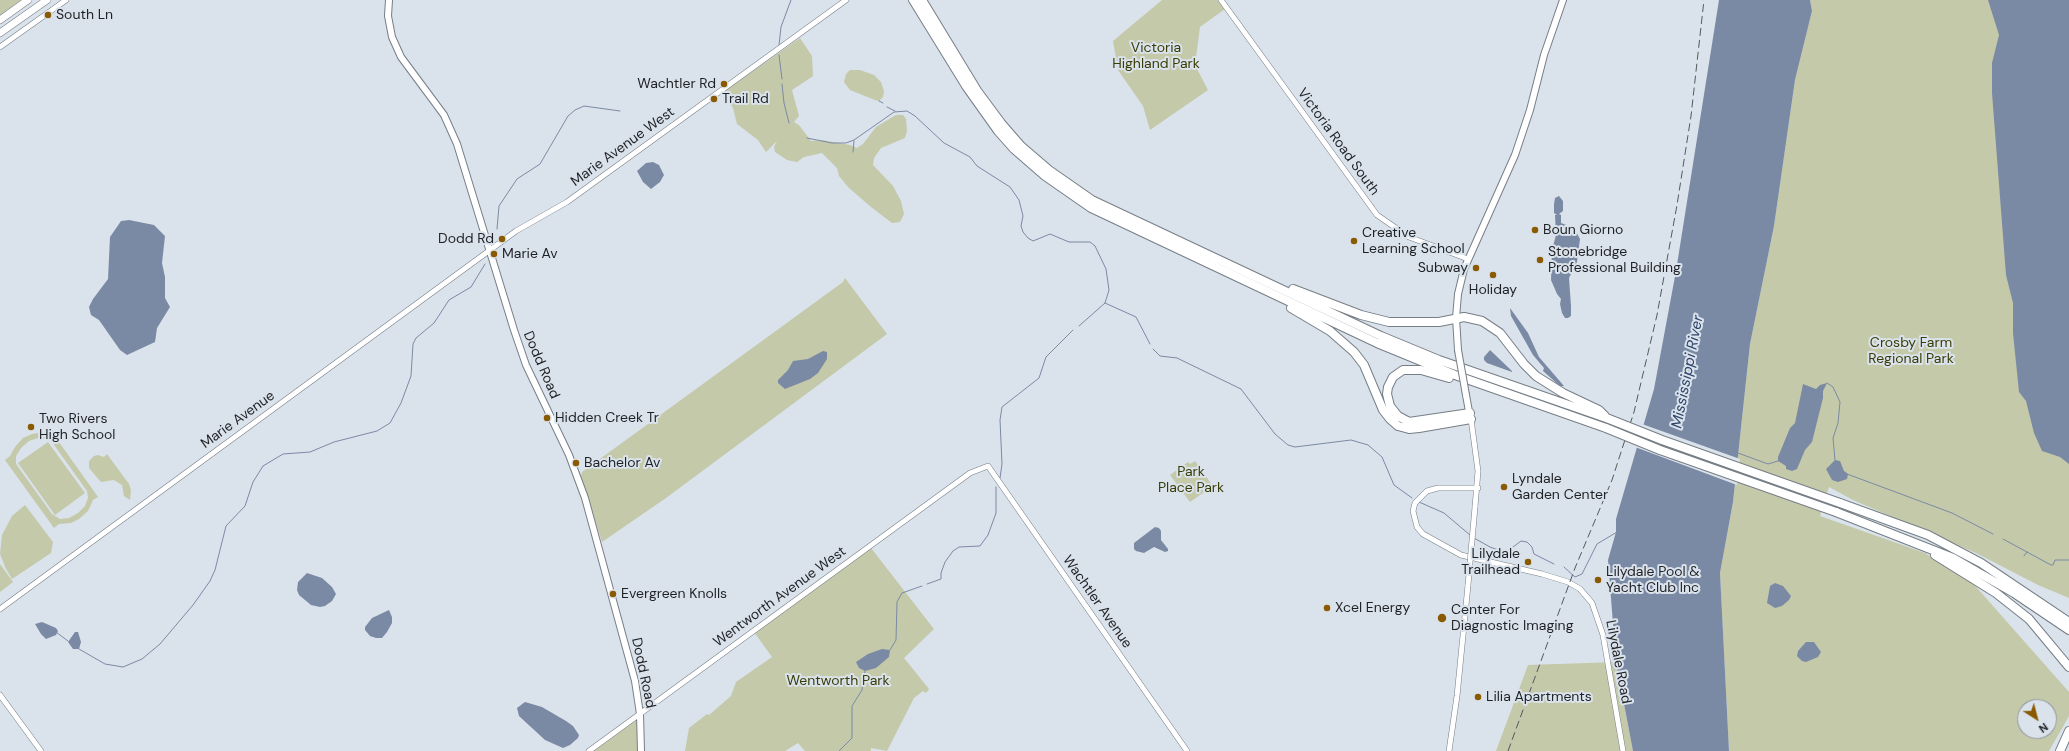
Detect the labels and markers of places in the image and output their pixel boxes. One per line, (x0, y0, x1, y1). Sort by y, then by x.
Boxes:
place label: South Ln (56, 7, 113, 23)
marker: South Ln (43, 10, 53, 20)
place label: Wachtler Rd (637, 76, 716, 92)
marker: Wachtler Rd (719, 79, 729, 89)
place label: Trail Rd (722, 91, 769, 107)
marker: Trail Rd (709, 94, 719, 104)
place label: Boun Giorno (1543, 222, 1623, 238)
place label: Creative Learning School (1362, 225, 1465, 258)
marker: Boun Giorno (1530, 225, 1540, 235)
place label: Dodd Rd (438, 231, 494, 247)
marker: Dodd Rd (497, 234, 507, 244)
marker: Creative Learning School (1349, 236, 1359, 246)
place label: Stonebridge Professional Building (1548, 244, 1681, 276)
place label: Marie Av (502, 246, 558, 262)
marker: Marie Av (489, 249, 499, 259)
marker: Stonebridge Professional Building (1535, 255, 1545, 265)
place label: Subway (1418, 260, 1468, 276)
marker: Subway (1471, 263, 1481, 273)
marker: Holiday (1488, 270, 1498, 280)
place label: Holiday (1469, 282, 1517, 298)
place label: Hidden Creek Tr (555, 410, 659, 426)
place label: Two Rivers High School (39, 411, 115, 444)
marker: Hidden Creek Tr (542, 413, 552, 423)
marker: Two Rivers High School (26, 422, 36, 432)
place label: Bachelor Av (584, 455, 660, 471)
marker: Bachelor Av (571, 458, 581, 468)
place label: Lyndale Garden Center (1512, 471, 1608, 504)
marker: Lyndale Garden Center (1499, 482, 1509, 492)
place label: Lilydale Trailhead (1461, 546, 1520, 578)
marker: Lilydale Trailhead (1523, 557, 1533, 567)
place label: Lilydale Pool & Yacht Club Inc (1606, 564, 1700, 596)
marker: Lilydale Pool & Yacht Club Inc (1593, 575, 1603, 585)
place label: Evergreen Knolls (621, 586, 727, 602)
marker: Evergreen Knolls (608, 589, 618, 599)
place label: Xcel Energy (1335, 600, 1410, 616)
place label: Center For Diagnostic Imaging (1451, 602, 1573, 634)
marker: Xcel Energy (1322, 603, 1332, 613)
marker: Center For Diagnostic Imaging (1436, 612, 1448, 624)
place label: Lilia Apartments (1486, 689, 1592, 705)
marker: Lilia Apartments (1473, 692, 1483, 702)

